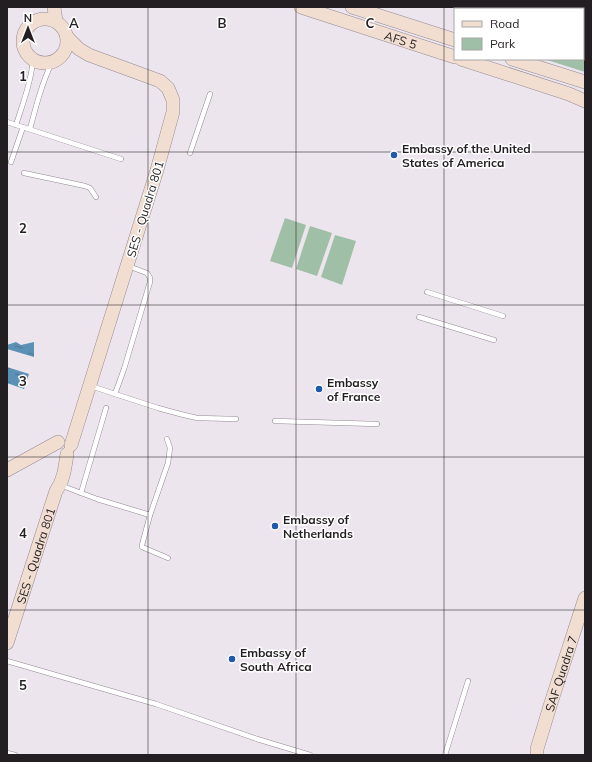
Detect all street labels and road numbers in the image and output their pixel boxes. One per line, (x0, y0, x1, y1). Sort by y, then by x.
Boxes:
street label: AFS 5 (383, 27, 419, 52)
street label: SES - Quadra 801 (123, 159, 167, 259)
street label: SES - Quadra 801 (13, 505, 58, 605)
street label: SAF Quadra 7 (541, 634, 580, 713)

